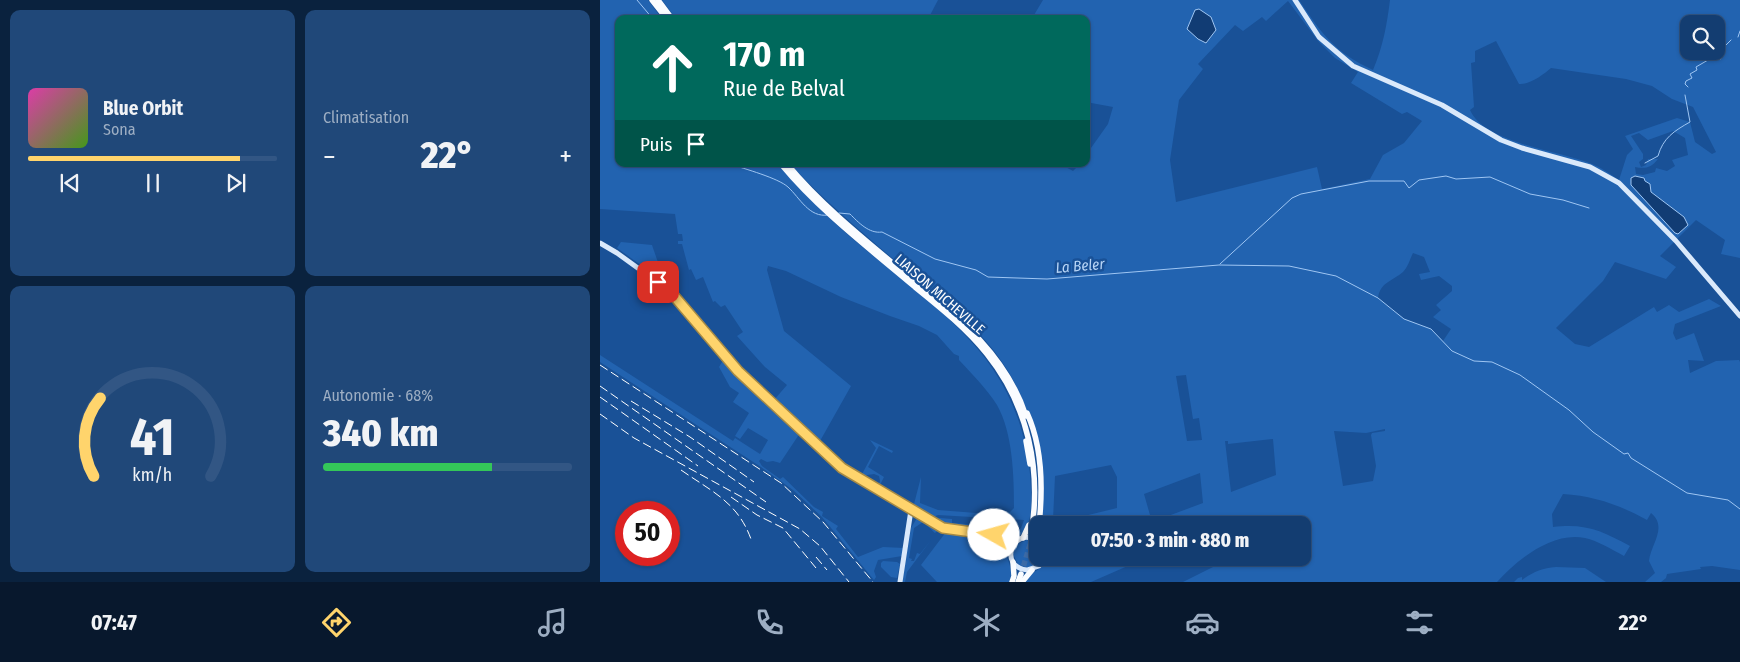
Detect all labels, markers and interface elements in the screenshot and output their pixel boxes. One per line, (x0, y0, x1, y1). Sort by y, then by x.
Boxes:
map controls (1680, 15, 1725, 60)
button: search (1680, 15, 1725, 60)
text: 170 m (723, 33, 806, 75)
icon: ahead (640, 35, 705, 100)
text: Rue de Belval (723, 75, 845, 102)
text: Blue Orbit (103, 97, 183, 120)
text: Climatisation (323, 108, 409, 127)
text: Sona (103, 120, 136, 139)
icon: arrive (682, 130, 710, 158)
text: 22° (421, 132, 474, 178)
text: Puis (640, 133, 672, 156)
text: − (323, 140, 336, 173)
text: + (559, 140, 572, 173)
icon: previous (56, 169, 84, 197)
icon: pause (139, 169, 167, 197)
icon: next (222, 169, 250, 197)
street label: LIAISON MICHEVILLE (891, 251, 989, 338)
water label: La Beler (1055, 255, 1106, 277)
pin (637, 261, 679, 303)
icon: arrive (644, 268, 672, 296)
text: Autonomie · 68% (323, 386, 433, 405)
text: 41 (130, 406, 175, 469)
text: 340 km (323, 410, 439, 456)
text: km/h (133, 464, 172, 486)
speed limit sign: 50 (615, 501, 680, 566)
position arrow (967, 508, 1019, 560)
text: 07:50 · 3 min · 880 m (1091, 529, 1249, 552)
icon: directions (319, 605, 354, 640)
icon: music (535, 605, 570, 640)
icon: phone (752, 605, 787, 640)
icon: climate (969, 605, 1004, 640)
icon: car (1185, 605, 1220, 640)
icon: filters (1402, 605, 1437, 640)
text: 07:47 (91, 609, 137, 636)
text: 22° (1618, 609, 1649, 636)

